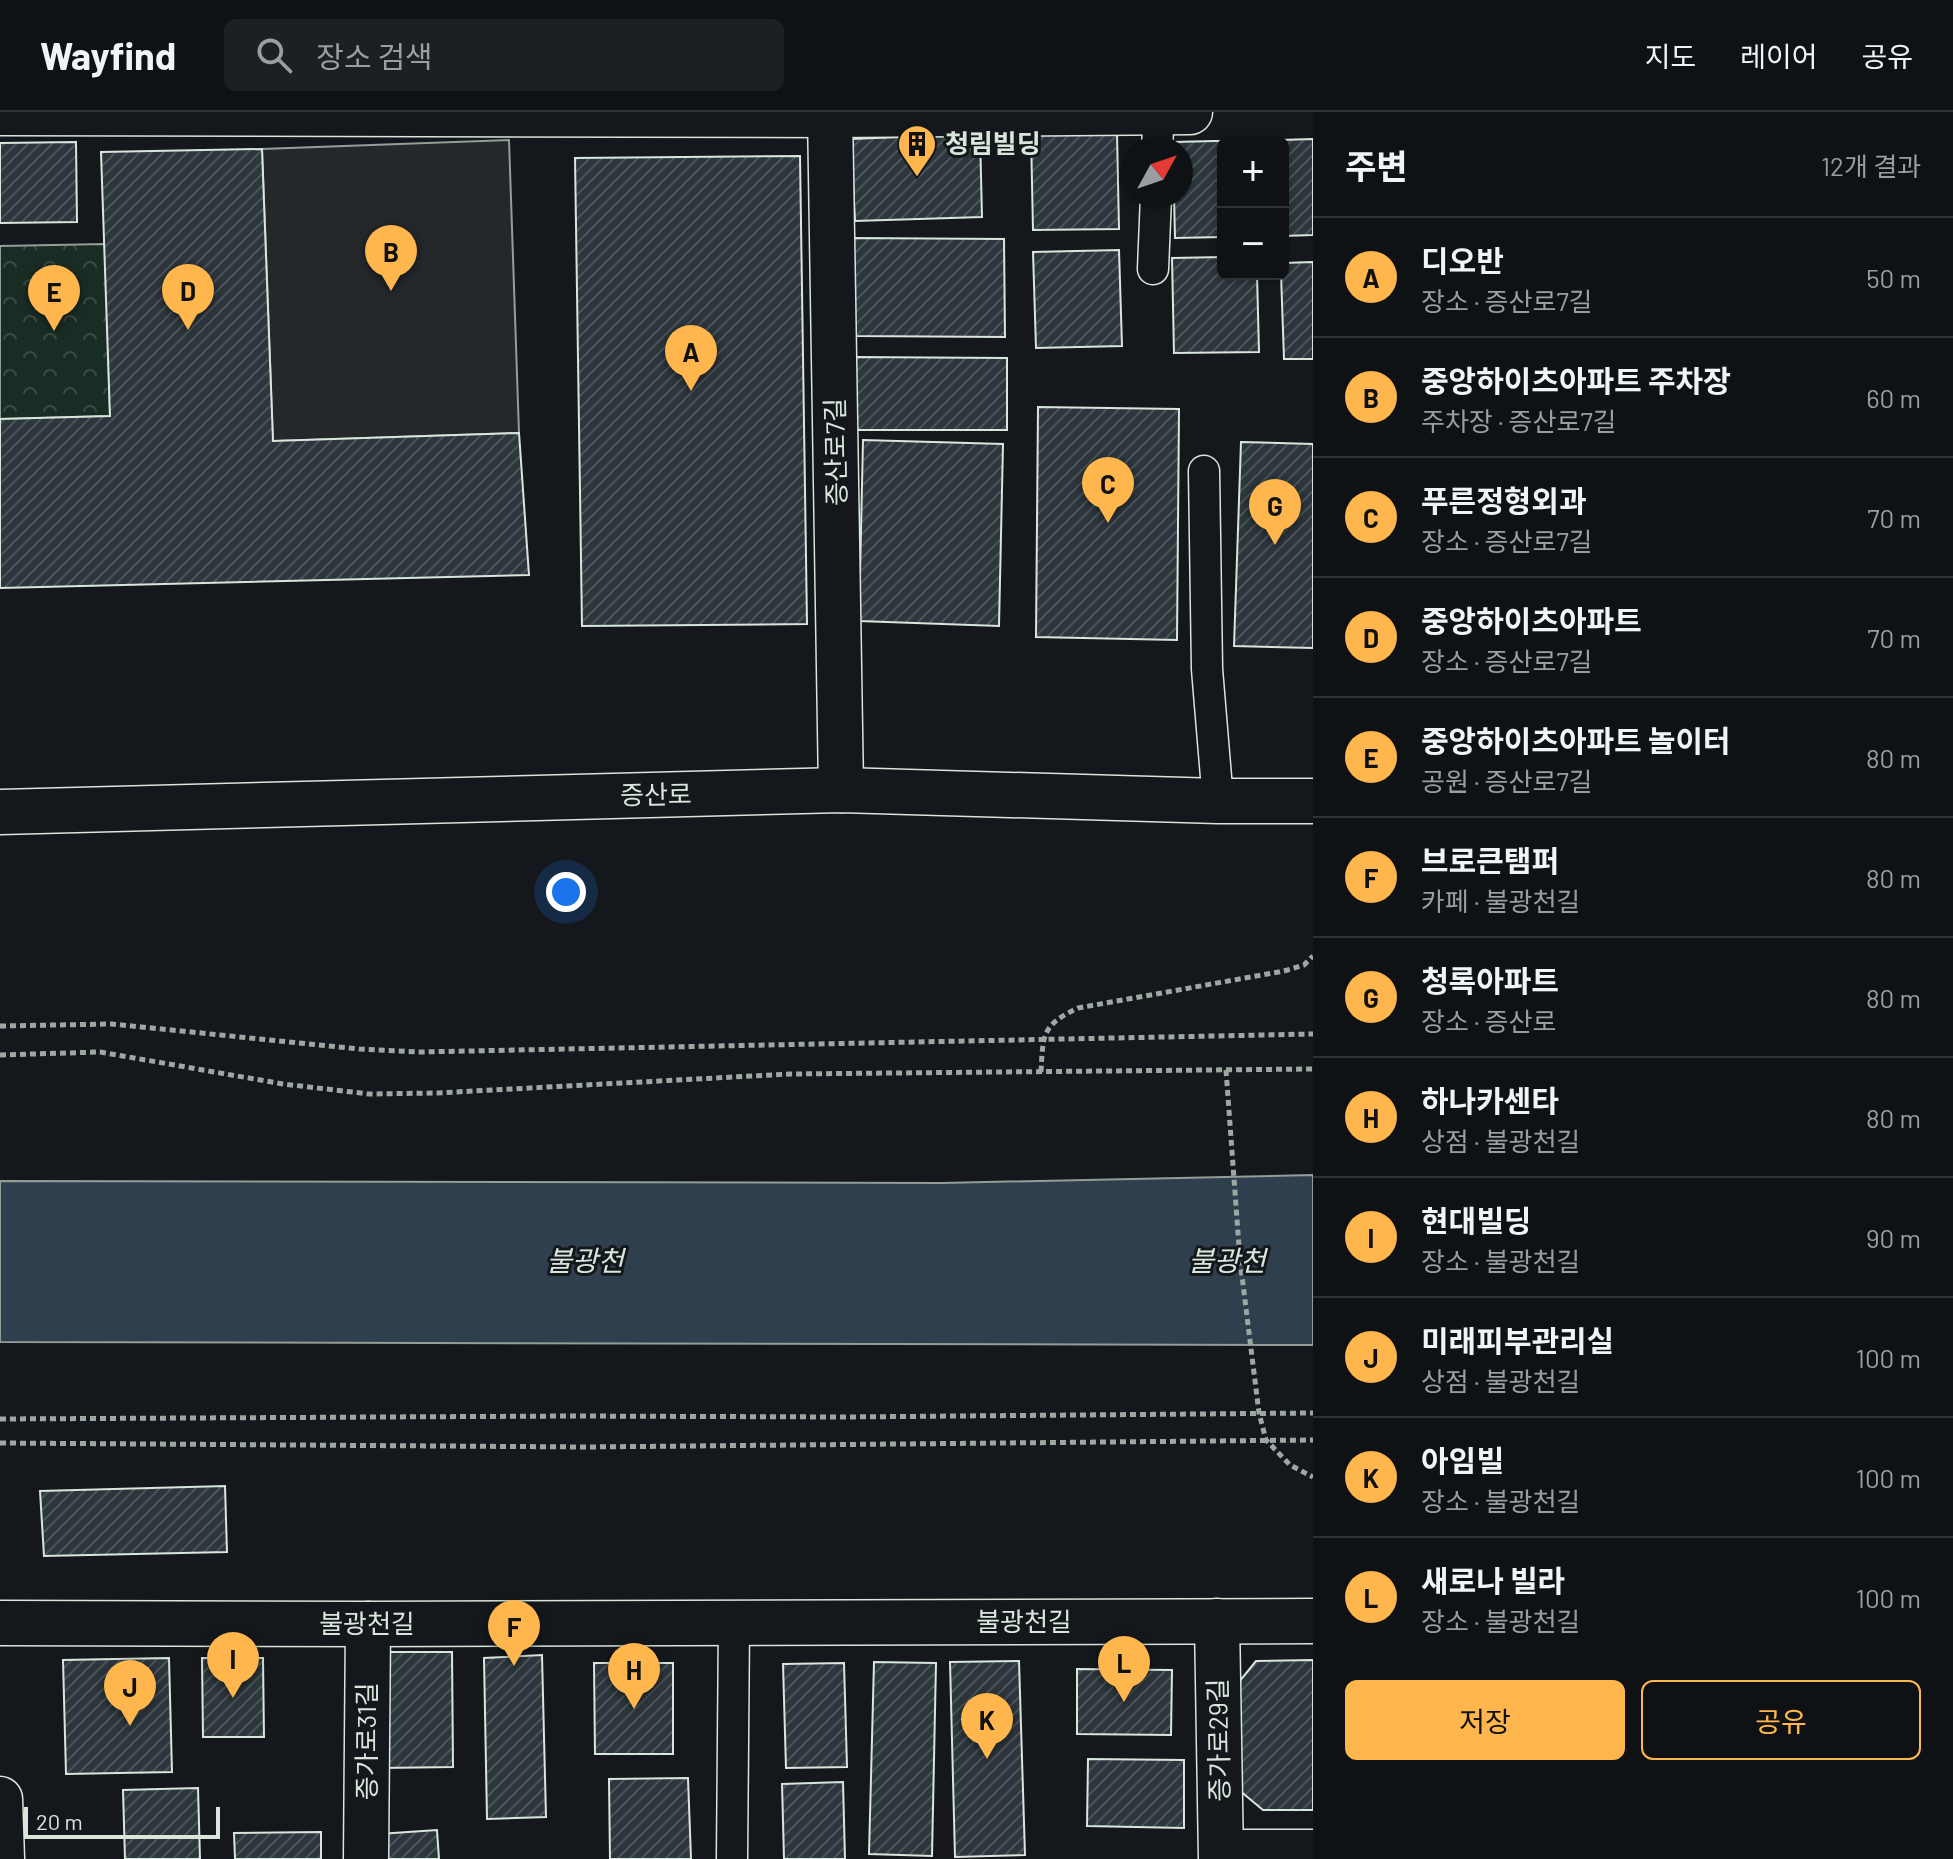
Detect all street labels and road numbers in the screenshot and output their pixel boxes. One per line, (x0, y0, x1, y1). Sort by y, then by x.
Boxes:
street label: 증산로7길 (818, 398, 851, 506)
street label: 증산로 (620, 777, 692, 810)
street label: 불광천길 (976, 1605, 1072, 1636)
street label: 불광천길 (319, 1607, 415, 1638)
street label: 증가로29길 (1201, 1678, 1234, 1802)
street label: 증가로31길 (350, 1682, 381, 1800)

